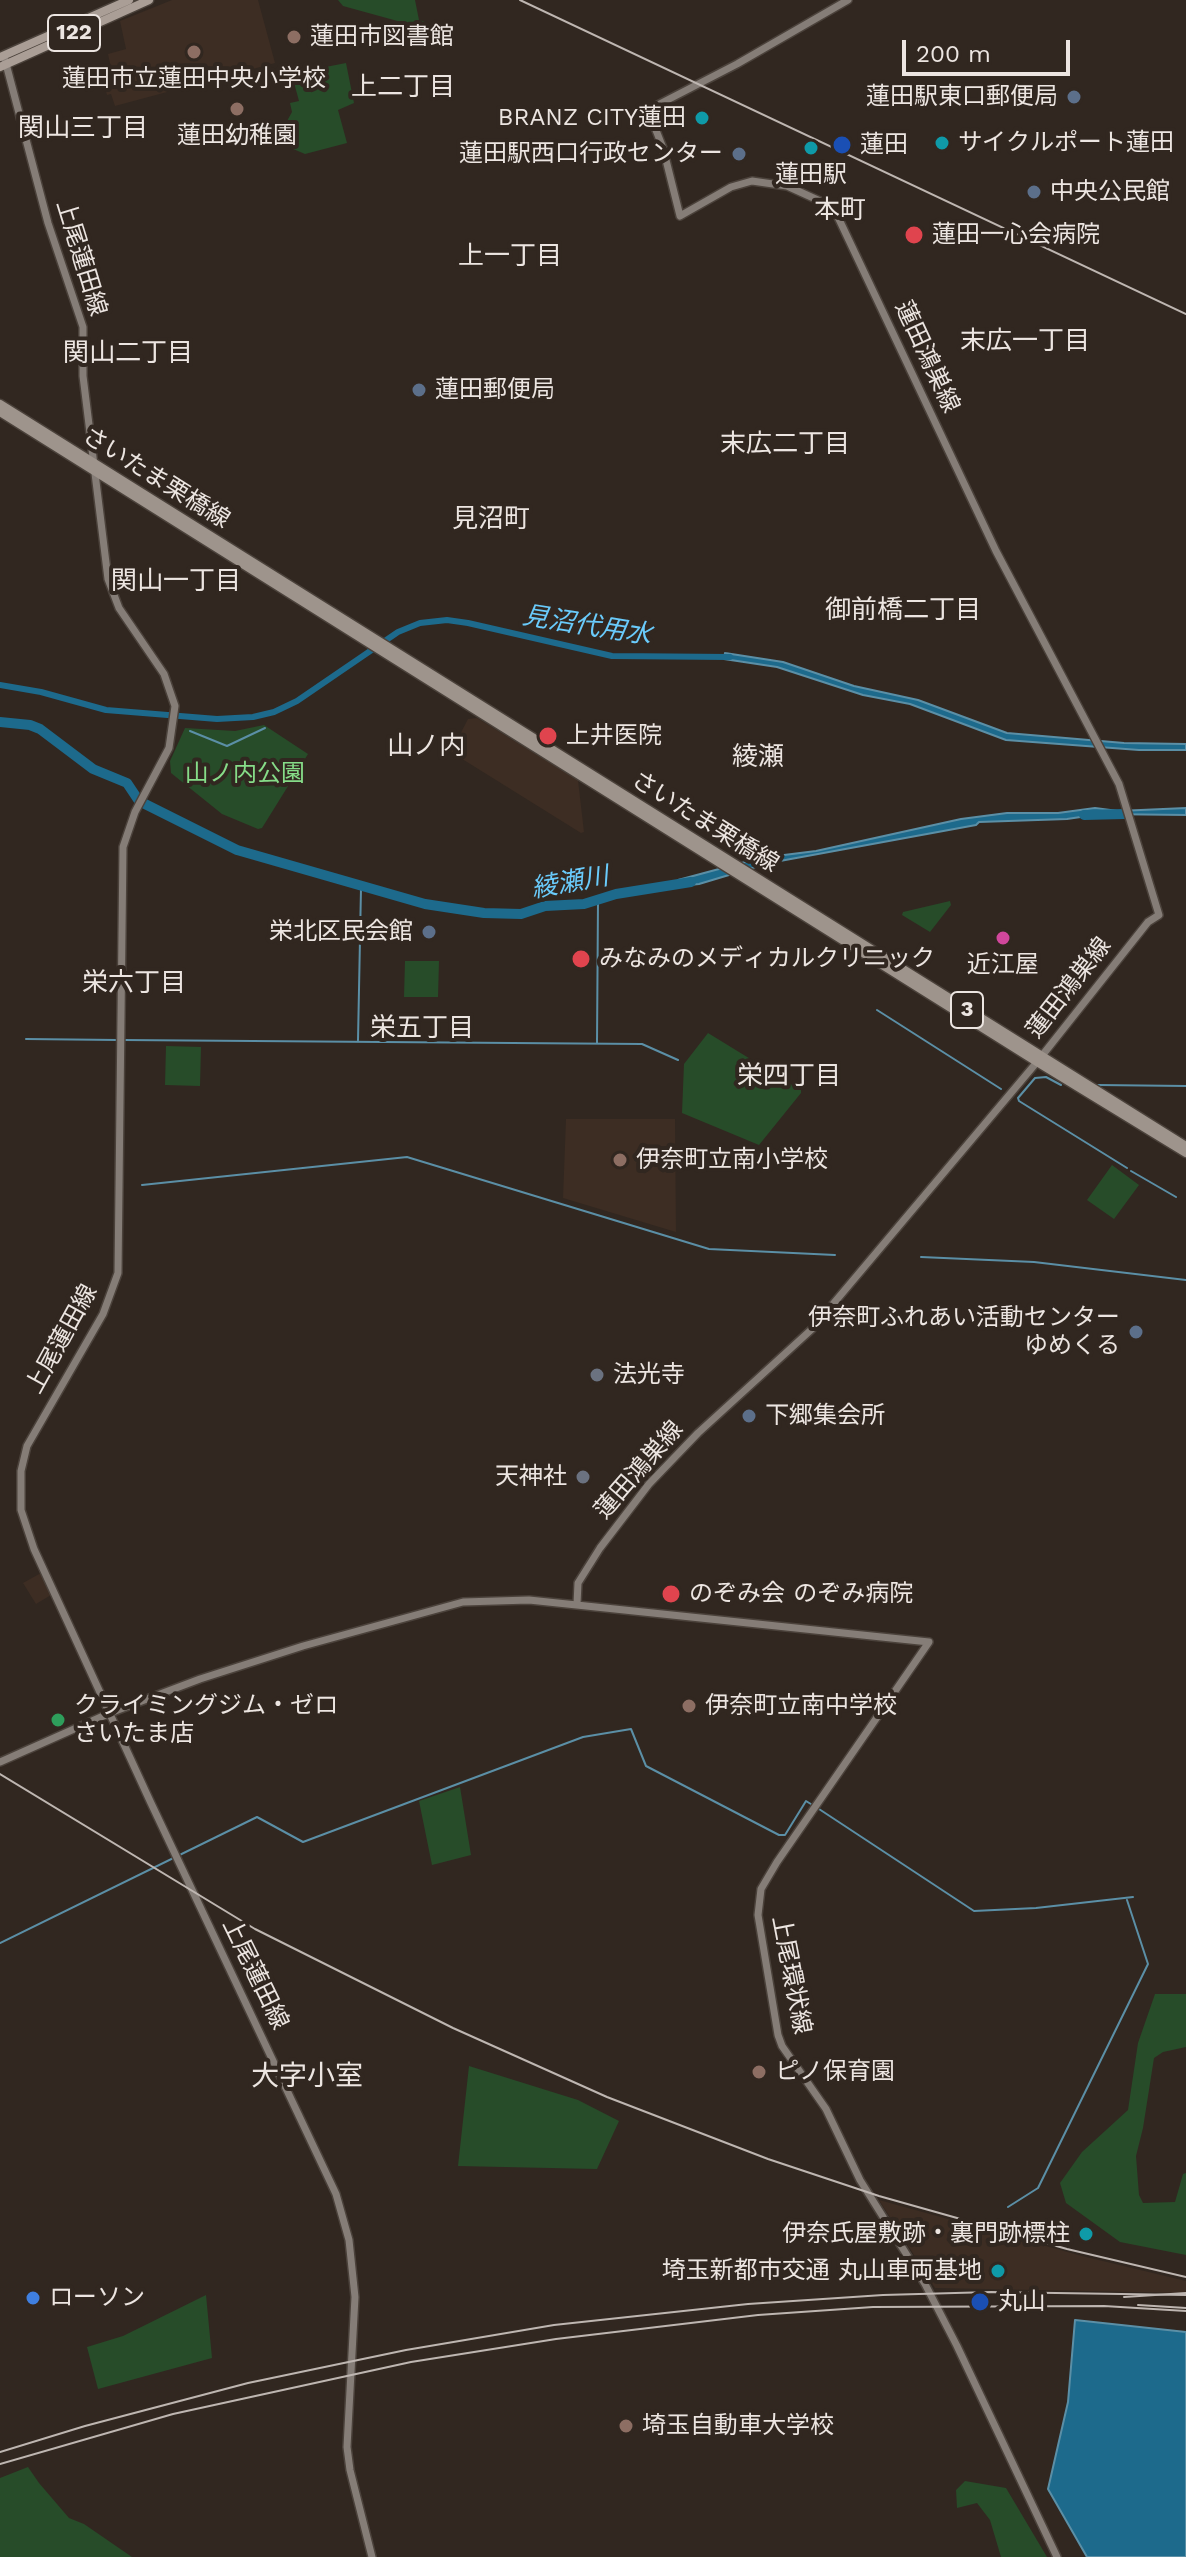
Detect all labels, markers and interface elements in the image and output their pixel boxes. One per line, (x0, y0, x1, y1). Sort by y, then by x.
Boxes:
road number: 122 (48, 15, 100, 51)
place label: 蓮田市図書館 (310, 23, 454, 51)
scale bar (906, 24, 1074, 74)
marker: 蓮田市図書館 (285, 28, 303, 46)
text: 200 m (916, 40, 991, 68)
marker: 蓮田市立蓮田中央小学校 (185, 43, 203, 61)
place label: 蓮田市立蓮田中央小学校 (62, 65, 326, 93)
district label: 上二丁目 (351, 71, 455, 103)
place label: 蓮田駅東口郵便局 (866, 83, 1058, 111)
marker: 蓮田駅東口郵便局 (1065, 88, 1083, 106)
marker: 蓮田幼稚園 (228, 100, 246, 118)
place label: BRANZ CITY蓮田 (498, 104, 686, 132)
marker: BRANZ CITY蓮田 (693, 109, 711, 127)
district label: 関山三丁目 (18, 112, 148, 144)
place label: 蓮田幼稚園 (177, 122, 297, 150)
place label: サイクルポート蓮田 (958, 129, 1174, 157)
place label: 蓮田 (860, 131, 908, 159)
marker: 蓮田 (831, 134, 853, 156)
marker: サイクルポート蓮田 (933, 134, 951, 152)
marker: 蓮田駅 (802, 139, 820, 157)
place label: 蓮田駅西口行政センター (459, 140, 723, 168)
marker: 蓮田駅西口行政センター (730, 145, 748, 163)
place label: 蓮田駅 (775, 161, 847, 189)
place label: 中央公民館 (1050, 178, 1170, 206)
marker: 中央公民館 (1025, 183, 1043, 201)
district label: 本町 (814, 194, 866, 226)
street label: 上尾蓮田線 (50, 196, 112, 320)
place label: 蓮田一心会病院 (932, 221, 1100, 249)
marker: 蓮田一心会病院 (903, 224, 925, 246)
district label: 上一丁目 (458, 240, 562, 272)
street label: 蓮田鴻巣線 (889, 297, 965, 417)
district label: 末広一丁目 (960, 325, 1090, 357)
district label: 関山二丁目 (63, 337, 193, 369)
place label: 蓮田郵便局 (435, 376, 555, 404)
marker: 蓮田郵便局 (410, 381, 428, 399)
street label: さいたま栗橋線 (77, 421, 235, 535)
district label: 末広二丁目 (720, 428, 850, 460)
district label: 見沼町 (452, 503, 530, 535)
district label: 関山一丁目 (111, 565, 241, 597)
district label: 御前橋二丁目 (825, 594, 981, 626)
water label: 見沼代用水 (520, 600, 654, 652)
place label: 上井医院 (566, 722, 662, 750)
marker: 上井医院 (537, 725, 559, 747)
district label: 山ノ内 (387, 730, 465, 762)
district label: 綾瀬 (732, 741, 784, 773)
park label: 山ノ内公園 (185, 760, 305, 788)
street label: さいたま栗橋線 (626, 765, 784, 879)
water label: 綾瀬川 (529, 861, 611, 905)
place label: 栄北区民会館 (269, 918, 413, 946)
marker: 栄北区民会館 (420, 923, 438, 941)
marker: 近江屋 (994, 929, 1012, 947)
street label: 蓮田鴻巣線 (1021, 932, 1117, 1044)
place label: みなみのメディカルクリニック (599, 945, 935, 973)
marker: みなみのメディカルクリニック (570, 948, 592, 970)
place label: 近江屋 (967, 951, 1039, 979)
district label: 栄六丁目 (82, 967, 186, 999)
road number: 3 (951, 992, 983, 1028)
district label: 栄五丁目 (370, 1012, 474, 1044)
district label: 栄四丁目 (737, 1060, 841, 1092)
place label: 伊奈町立南小学校 (636, 1146, 828, 1174)
marker: 伊奈町立南小学校 (611, 1151, 629, 1169)
street label: 上尾蓮田線 (20, 1280, 104, 1398)
place label: 伊奈町ふれあい活動センター ゆめくる (808, 1304, 1120, 1360)
marker: 伊奈町ふれあい活動センター ゆめくる (1127, 1323, 1145, 1341)
place label: 法光寺 (613, 1361, 685, 1389)
marker: 法光寺 (588, 1366, 606, 1384)
place label: 下郷集会所 (765, 1402, 885, 1430)
marker: 下郷集会所 (740, 1407, 758, 1425)
street label: 蓮田鴻巣線 (589, 1415, 689, 1525)
place label: 天神社 (495, 1463, 567, 1491)
marker: 天神社 (574, 1468, 592, 1486)
place label: のぞみ会 のぞみ病院 (689, 1580, 913, 1608)
marker: のぞみ会 のぞみ病院 (660, 1583, 682, 1605)
place label: クライミングジム・ゼロ さいたま店 (74, 1692, 338, 1748)
place label: 伊奈町立南中学校 (705, 1692, 897, 1720)
marker: 伊奈町立南中学校 (680, 1697, 698, 1715)
marker: クライミングジム・ゼロ さいたま店 (49, 1711, 67, 1729)
street label: 上尾環状線 (765, 1913, 817, 2037)
street label: 上尾蓮田線 (216, 1914, 294, 2034)
place label: ピノ保育園 (775, 2058, 895, 2086)
district label: 大字小室 (251, 2060, 363, 2094)
marker: ピノ保育園 (750, 2063, 768, 2081)
place label: 伊奈氏屋敷跡・裏門跡標柱 (782, 2220, 1070, 2248)
marker: 伊奈氏屋敷跡・裏門跡標柱 (1077, 2225, 1095, 2243)
place label: 埼玉新都市交通 丸山車両基地 (662, 2257, 982, 2285)
marker: 埼玉新都市交通 丸山車両基地 (989, 2262, 1007, 2280)
place label: ローソン (49, 2284, 145, 2312)
place label: 丸山 (998, 2288, 1046, 2316)
marker: ローソン (24, 2289, 42, 2307)
marker: 丸山 (969, 2291, 991, 2313)
place label: 埼玉自動車大学校 (642, 2412, 834, 2440)
marker: 埼玉自動車大学校 (617, 2417, 635, 2435)

